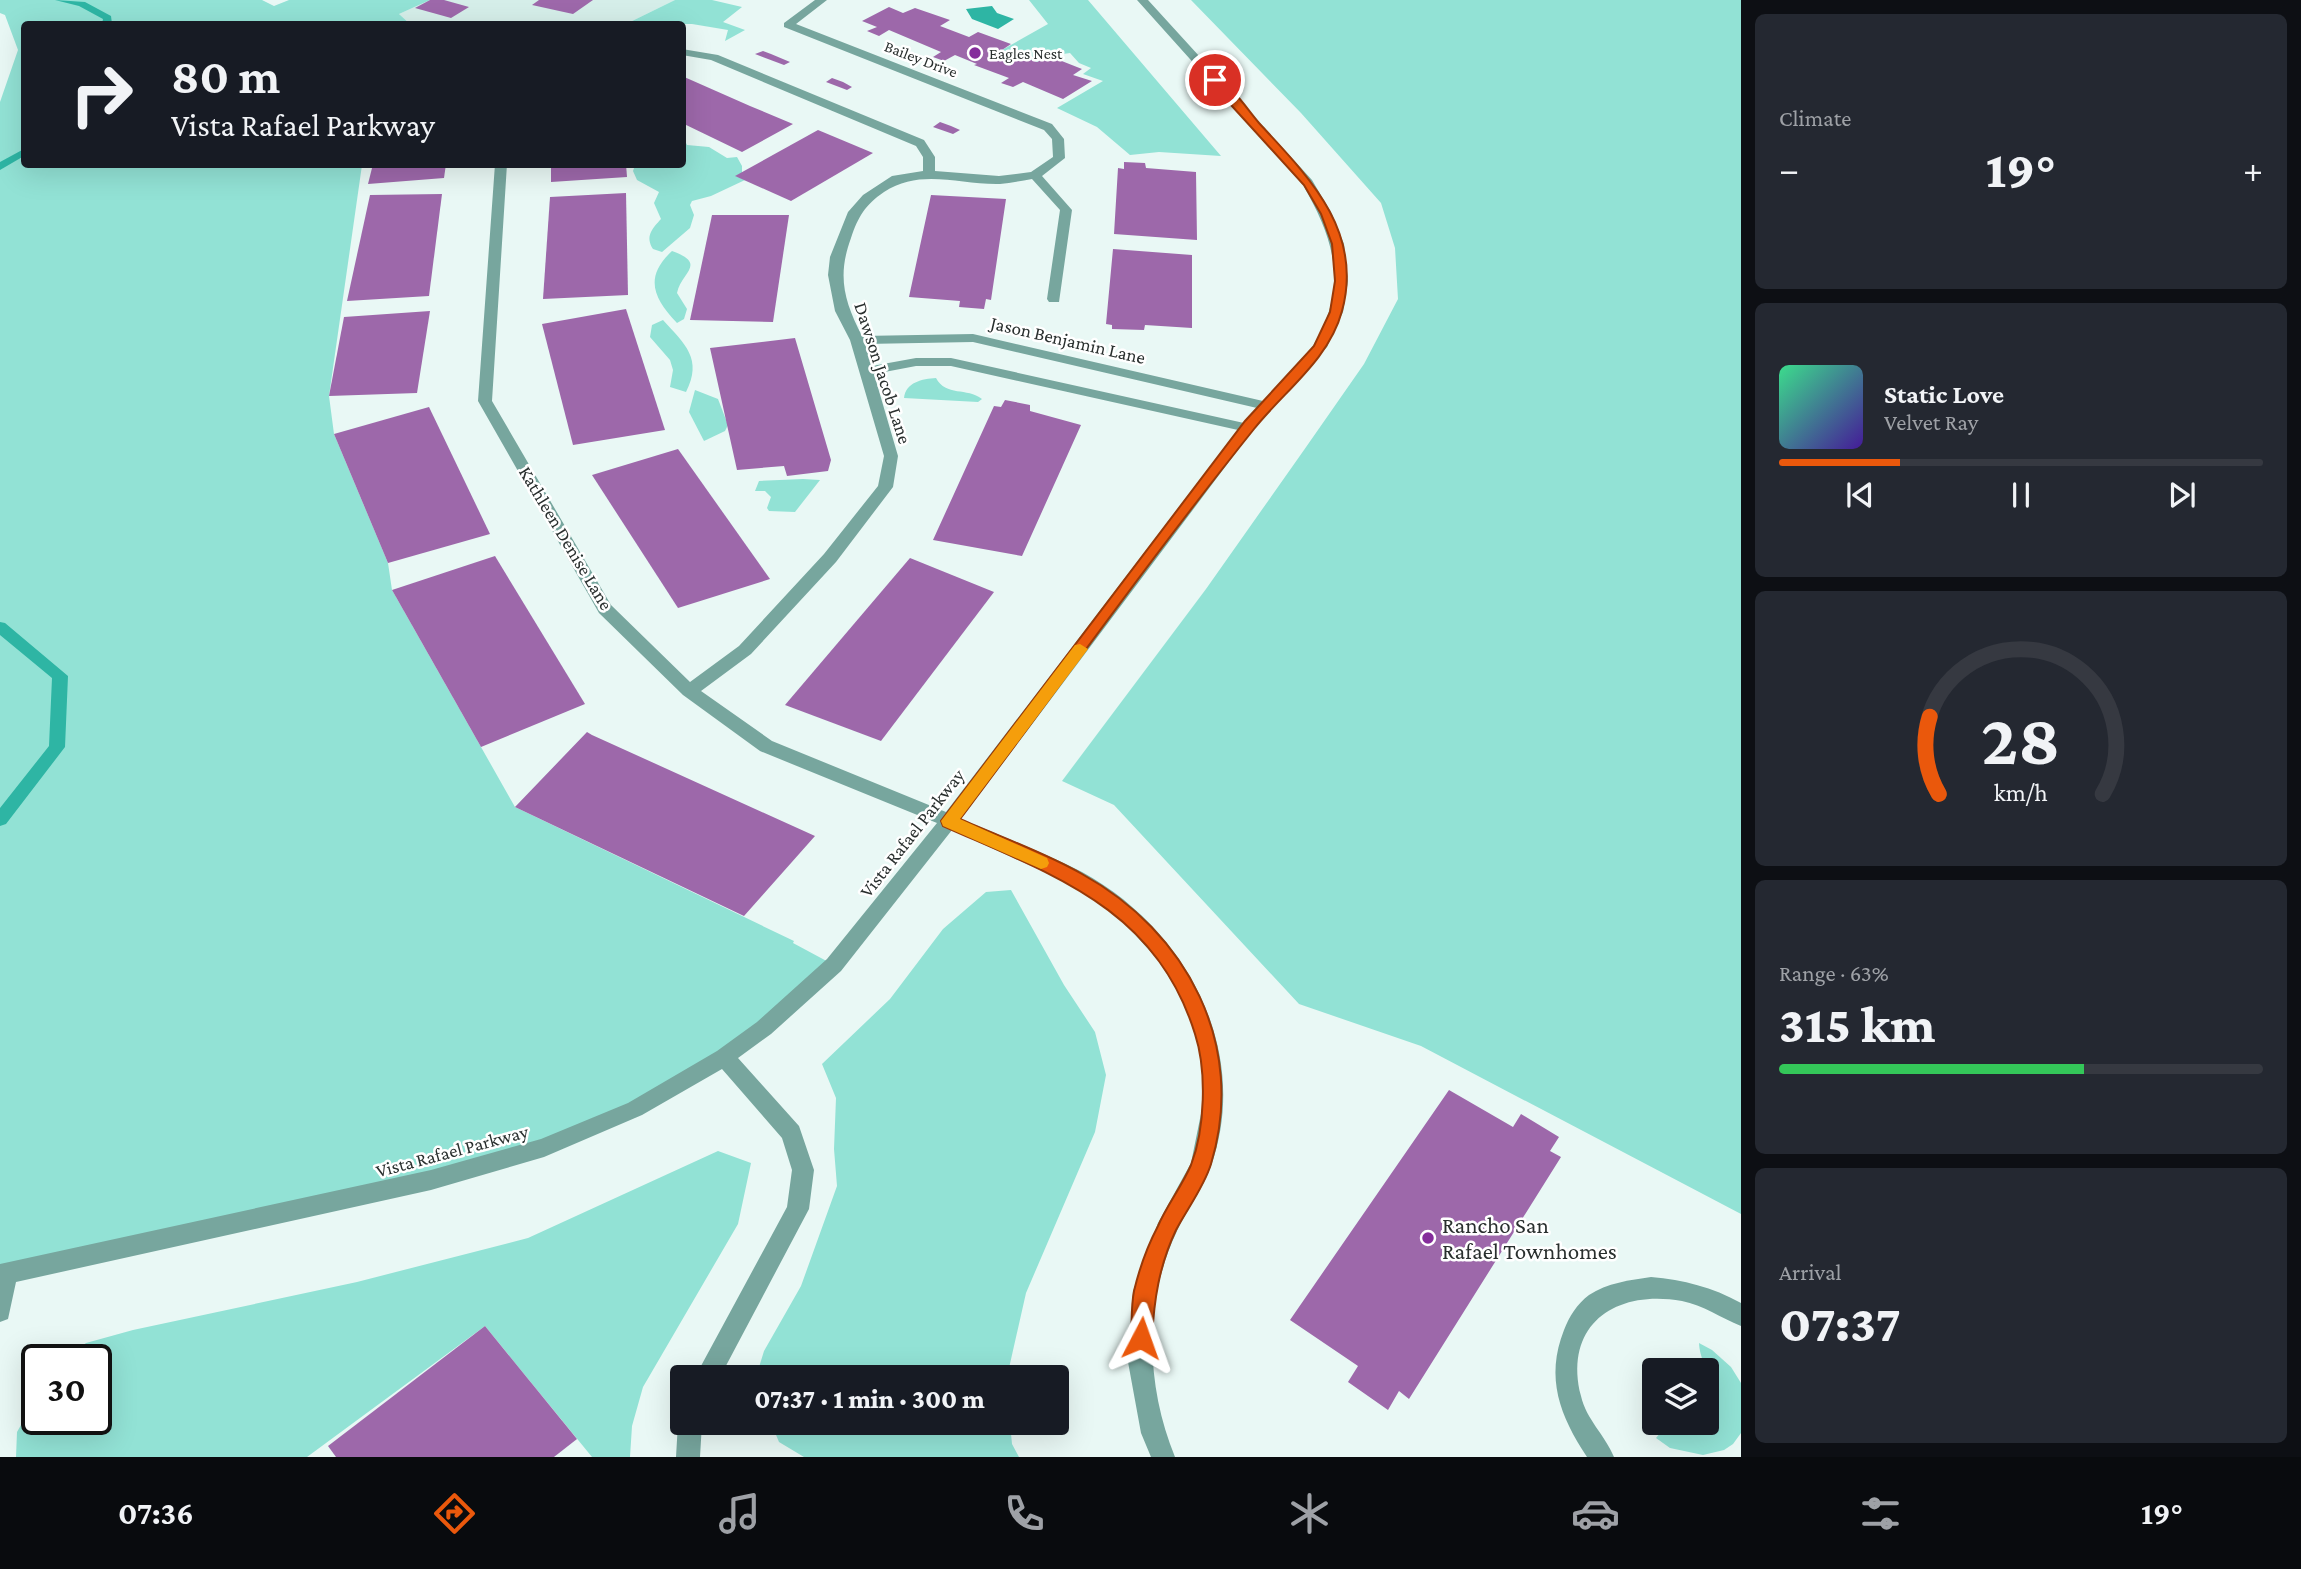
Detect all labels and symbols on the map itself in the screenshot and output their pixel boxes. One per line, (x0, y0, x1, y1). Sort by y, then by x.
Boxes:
street label: Bailey Drive (882, 37, 960, 82)
marker: Eagles Nest (967, 45, 983, 61)
place label: Eagles Nest (989, 45, 1063, 63)
pin (1185, 50, 1245, 110)
street label: Dawson Jacob Lane (850, 300, 916, 446)
street label: Jason Benjamin Lane (986, 312, 1148, 369)
street label: Kathleen Denise Lane (515, 462, 617, 614)
street label: Vista Rafael Parkway (855, 765, 969, 901)
street label: Vista Rafael Parkway (374, 1121, 531, 1181)
place label: Rancho San Rafael Townhomes (1442, 1212, 1617, 1264)
marker: Rancho San Rafael Townhomes (1420, 1230, 1436, 1246)
position arrow (1104, 1301, 1178, 1375)
speed limit sign: 30 (21, 1344, 112, 1435)

